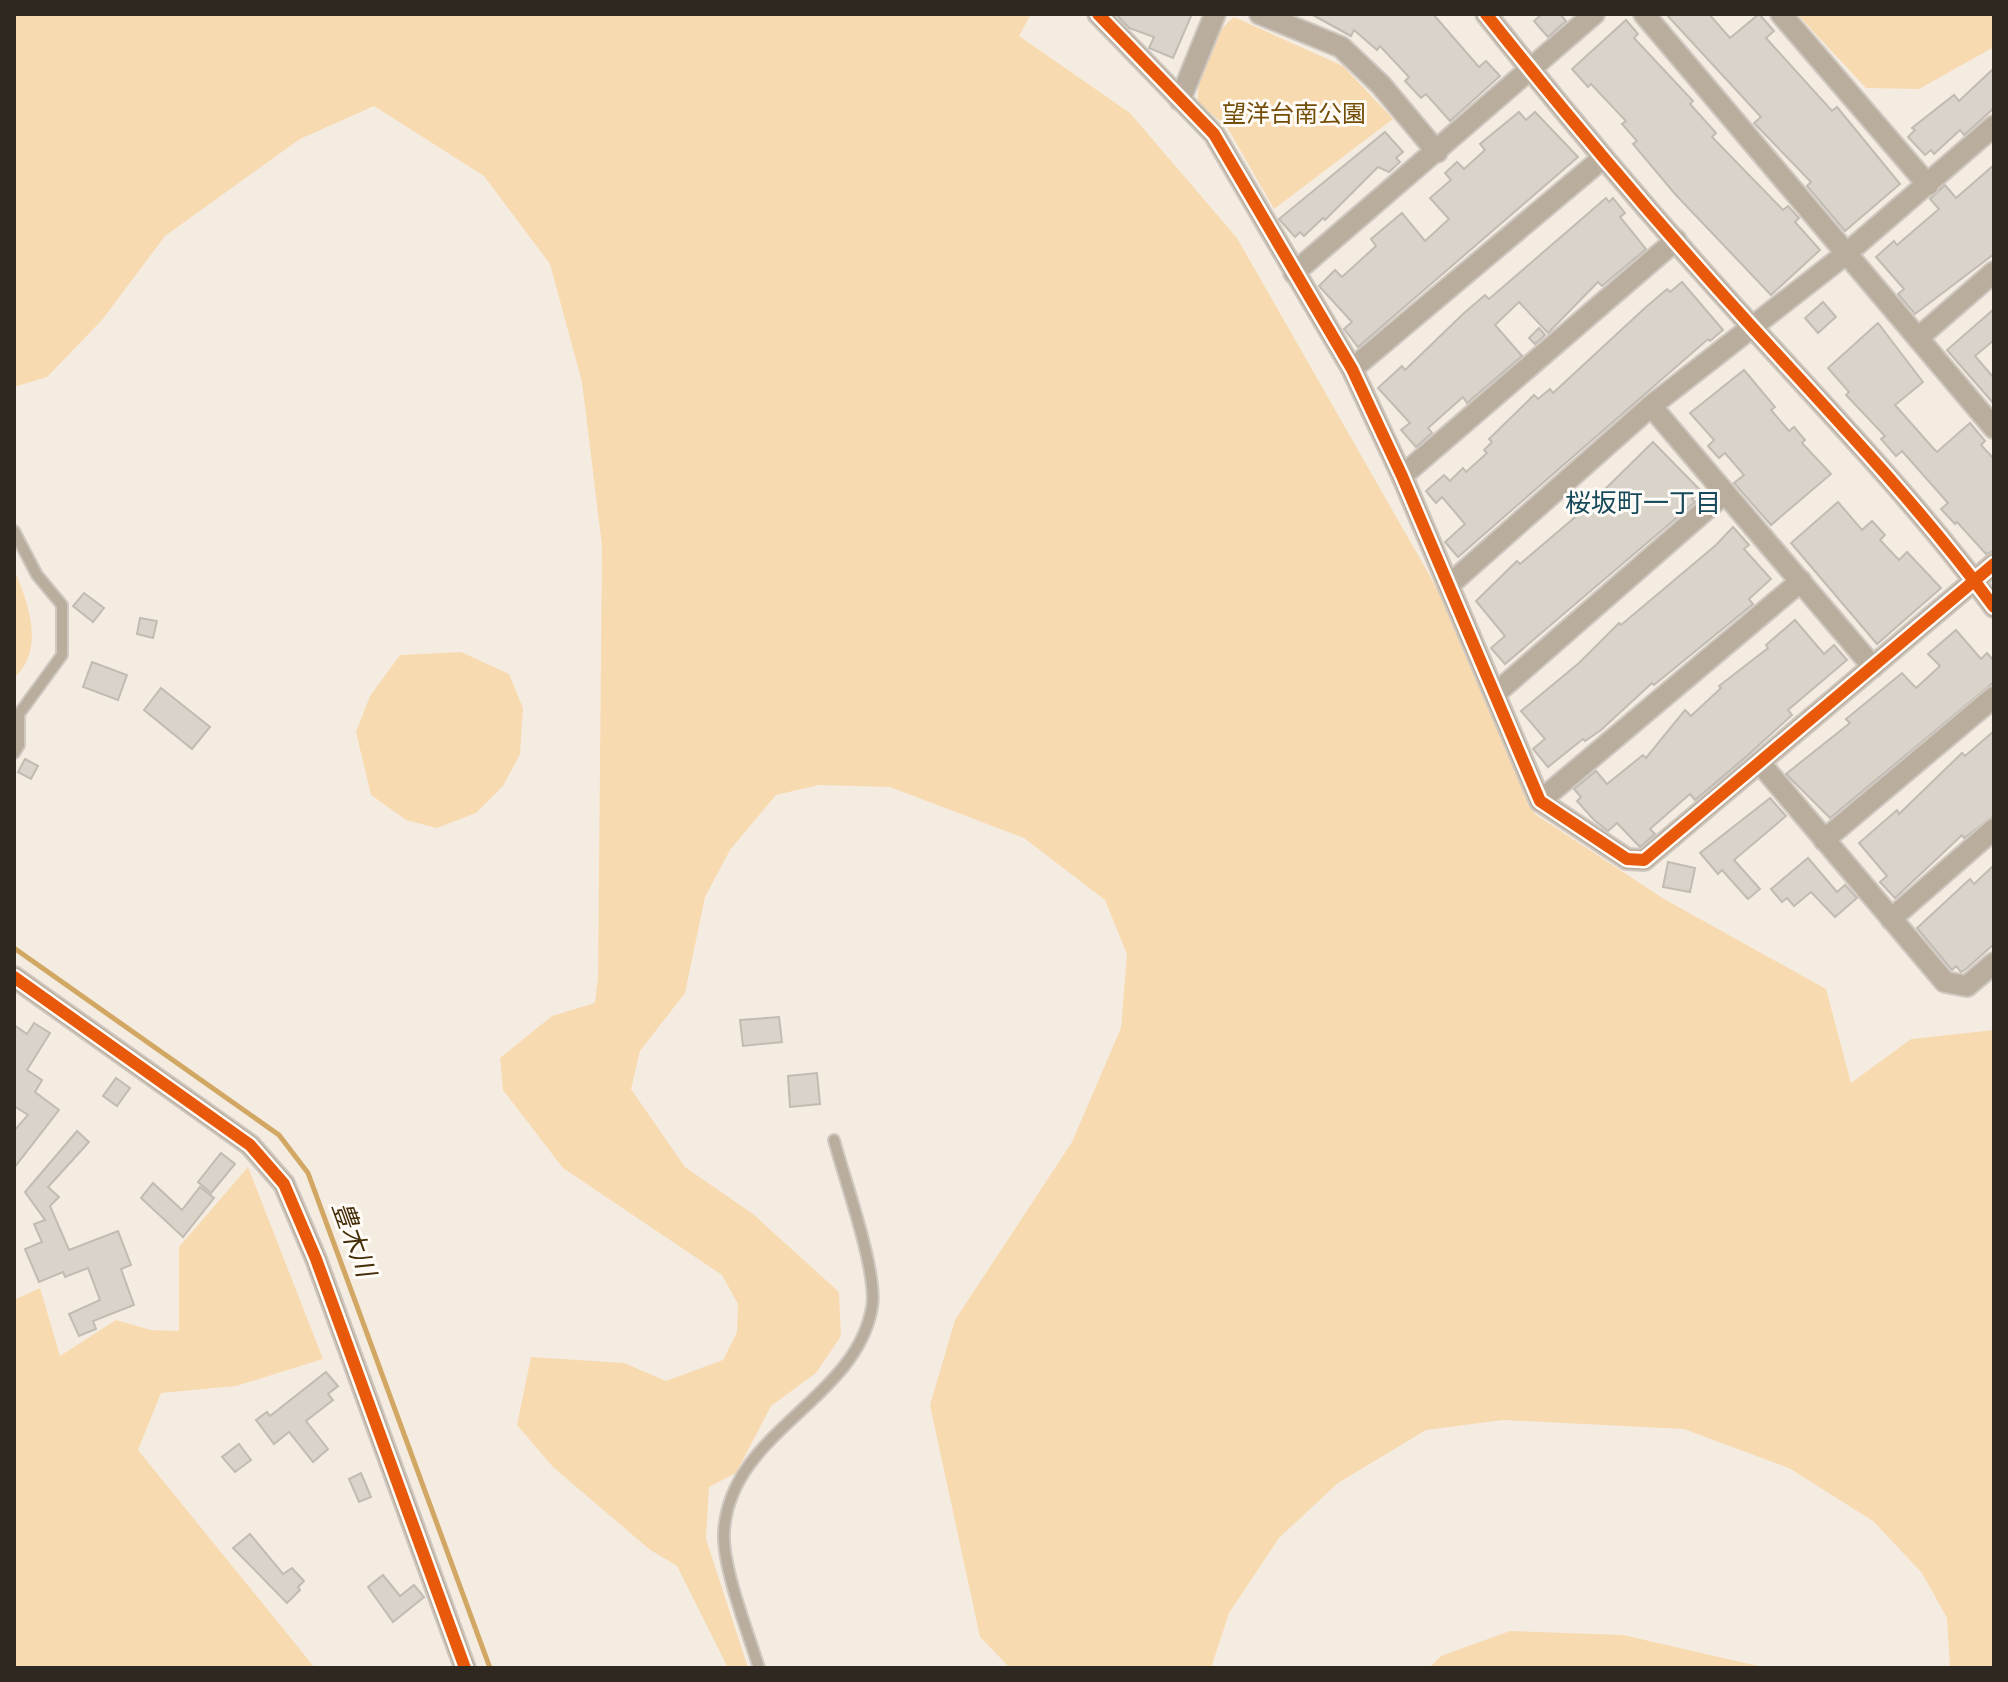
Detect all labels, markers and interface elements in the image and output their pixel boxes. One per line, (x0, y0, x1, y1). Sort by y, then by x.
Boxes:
park label: 望洋台南公園 (1222, 98, 1366, 129)
district label: 桜坂町一丁目 (1565, 486, 1721, 519)
water label: 豊木川 (326, 1197, 384, 1284)

